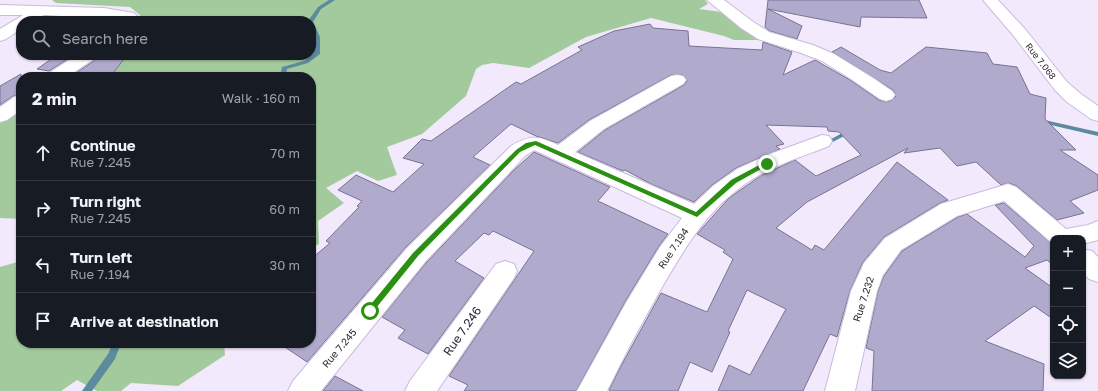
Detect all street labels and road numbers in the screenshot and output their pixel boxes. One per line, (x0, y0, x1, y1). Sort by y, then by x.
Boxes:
street label: Rue 7.068 (1023, 41, 1059, 81)
street label: Rue 7.194 (655, 225, 691, 271)
street label: Rue 7.232 (850, 275, 876, 323)
street label: Rue 7.246 (440, 303, 484, 359)
street label: Rue 7.245 (319, 326, 359, 370)

